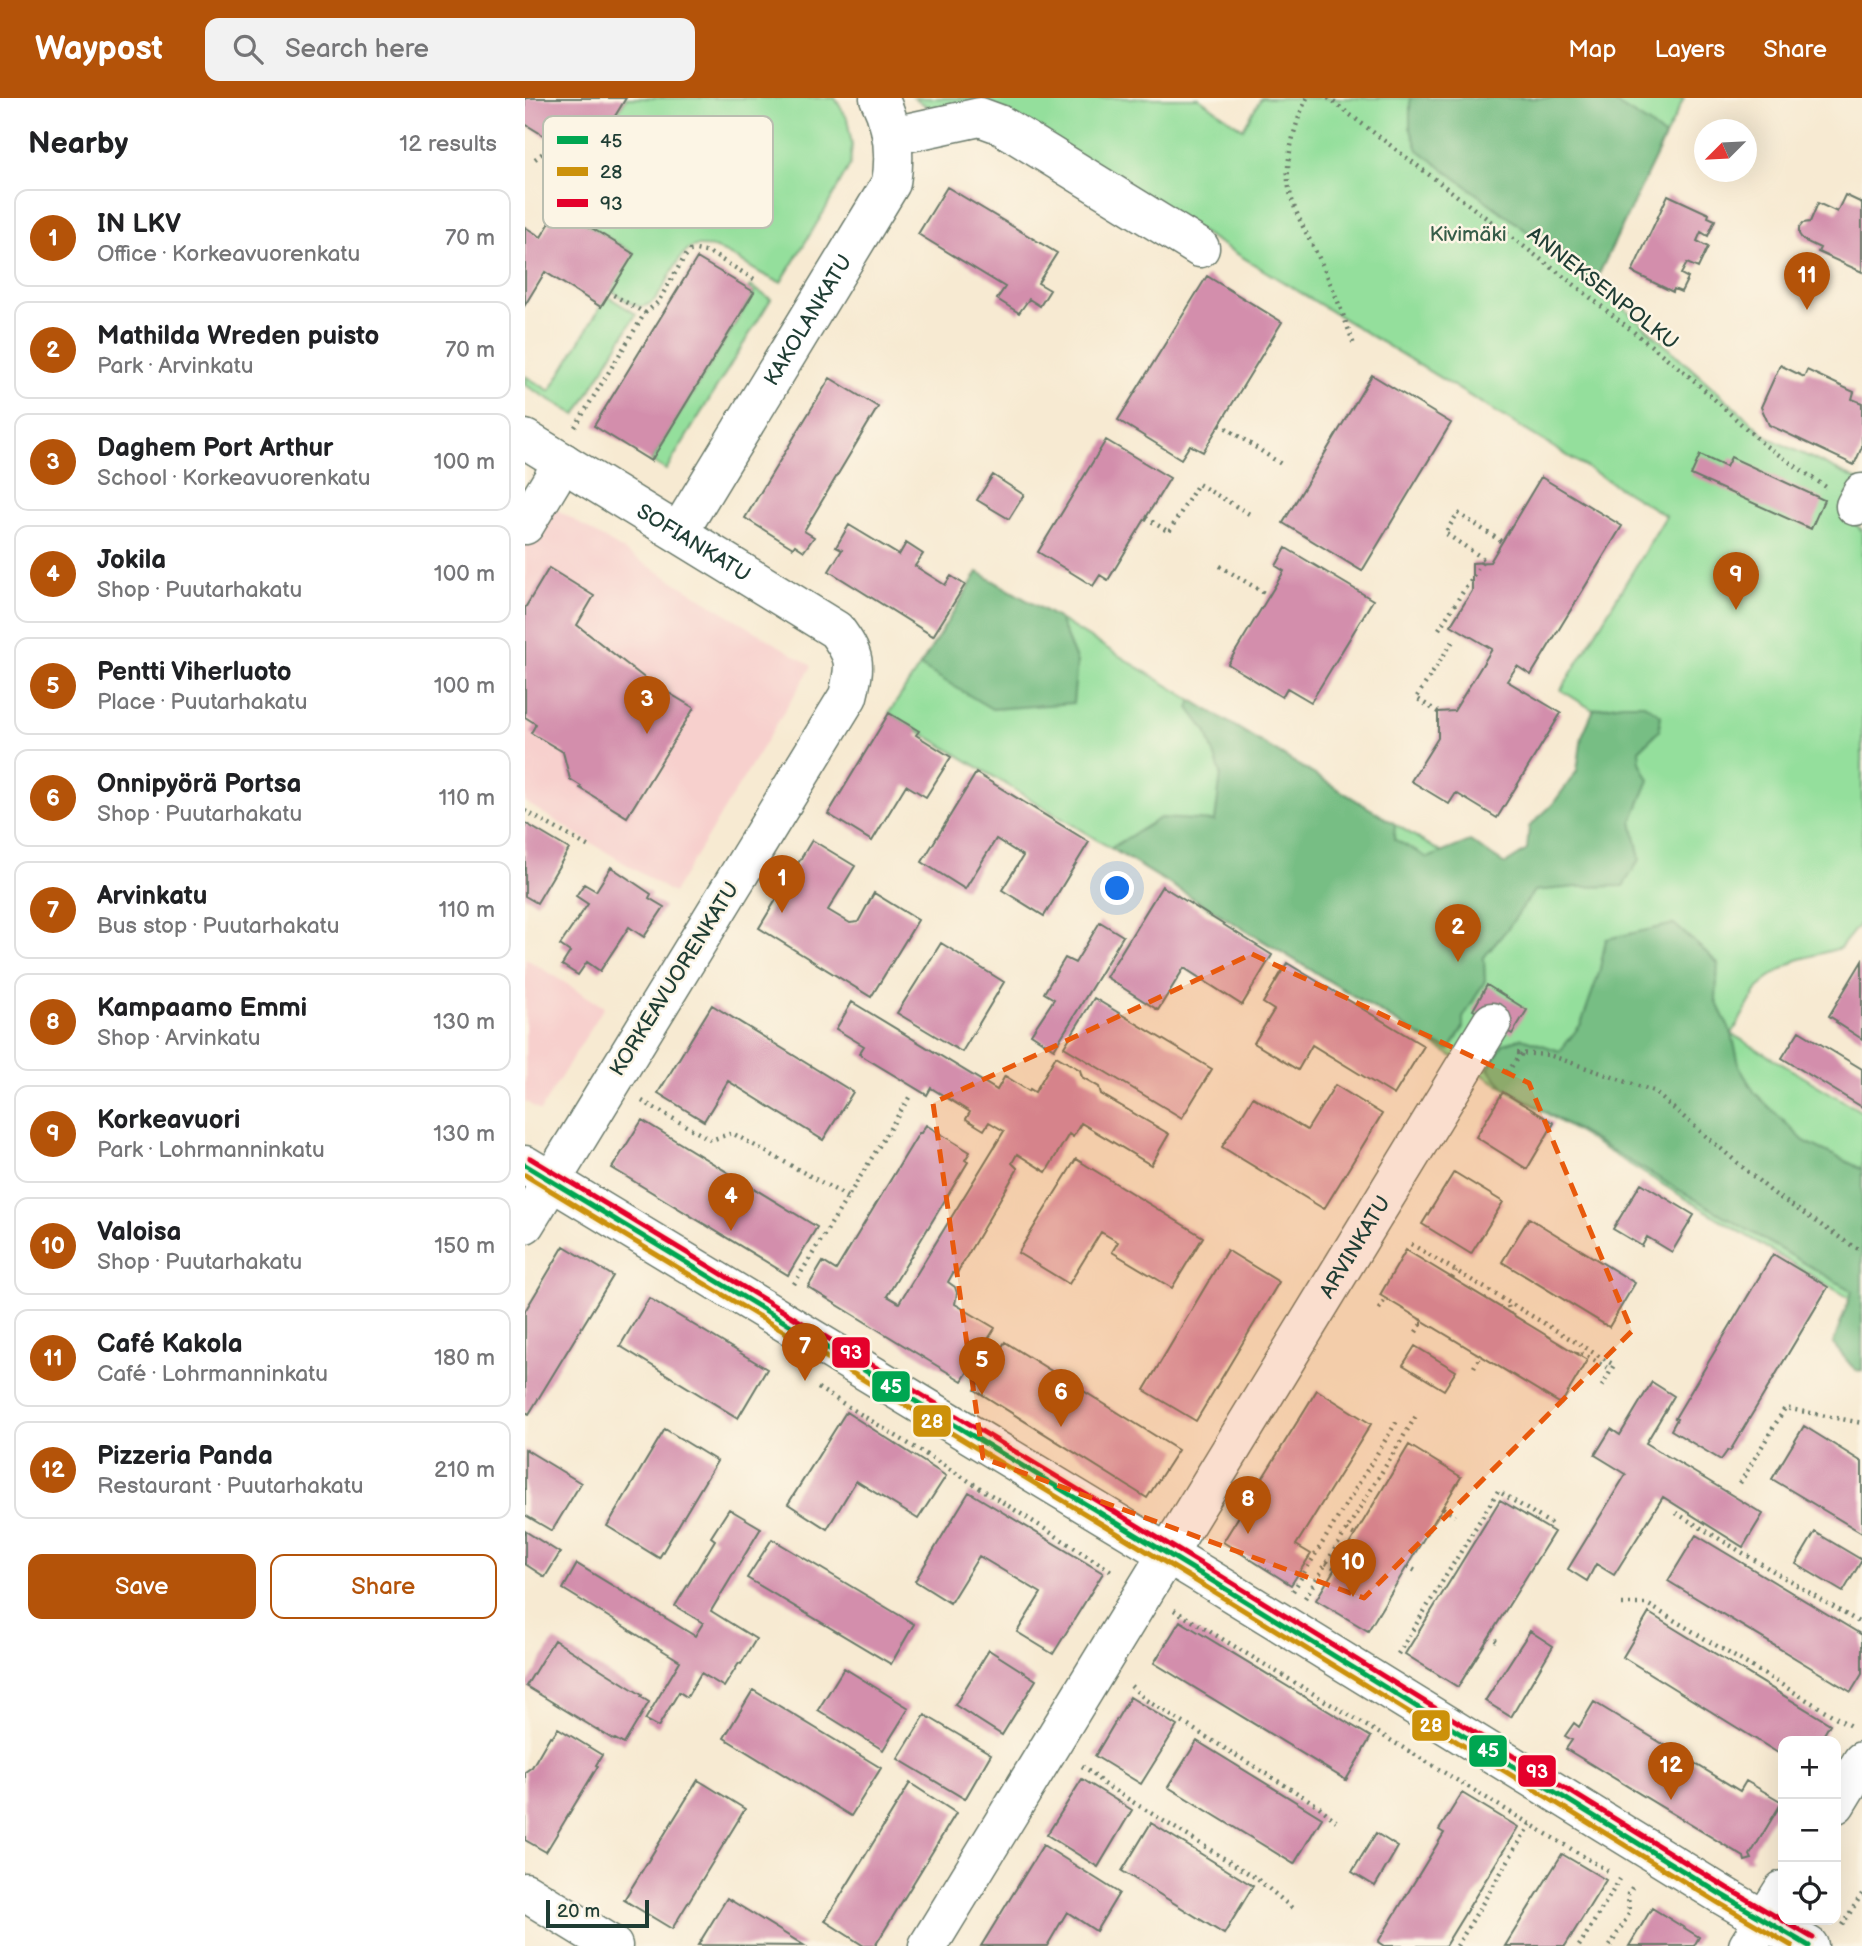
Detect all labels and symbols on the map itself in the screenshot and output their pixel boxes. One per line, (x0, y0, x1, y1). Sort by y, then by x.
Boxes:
legend (543, 116, 773, 228)
north arrow (1694, 119, 1757, 182)
text: 45 (600, 130, 623, 153)
text: 28 (600, 161, 622, 184)
text: 93 (600, 193, 623, 216)
park label: Kivimäki (1429, 222, 1507, 247)
street label: ANNEKSENPOLKU (1522, 222, 1683, 355)
street label: KAKOLANKATU (759, 250, 857, 390)
pin: 11 (1784, 252, 1830, 310)
street label: SOFIANKATU (632, 499, 755, 587)
pin: 9 (1713, 552, 1759, 610)
pin: 3 (624, 676, 670, 734)
pin: 1 (759, 855, 805, 913)
your location (1100, 871, 1134, 905)
street label: KORKEAVUORENKATU (605, 878, 744, 1081)
pin: 2 (1435, 904, 1481, 962)
pin: 4 (708, 1173, 754, 1231)
street label: ARVINKATU (1314, 1192, 1396, 1303)
pin: 7 (782, 1323, 828, 1381)
line badge: 93 (831, 1336, 871, 1369)
pin: 5 (959, 1337, 1005, 1395)
text: 93 (840, 1342, 862, 1365)
pin: 6 (1038, 1369, 1084, 1427)
line badge: 45 (871, 1370, 911, 1403)
text: 45 (880, 1376, 902, 1399)
line badge: 28 (912, 1404, 952, 1438)
text: 28 (921, 1411, 943, 1434)
pin: 8 (1225, 1476, 1271, 1534)
pin: 10 (1330, 1539, 1376, 1597)
line badge: 28 (1411, 1709, 1451, 1742)
text: 28 (1420, 1715, 1442, 1738)
line badge: 45 (1468, 1734, 1508, 1768)
text: 45 (1477, 1740, 1499, 1763)
pin: 12 (1648, 1742, 1694, 1800)
line badge: 93 (1517, 1754, 1557, 1788)
text: 93 (1526, 1761, 1548, 1784)
scale bar (546, 1897, 649, 1929)

